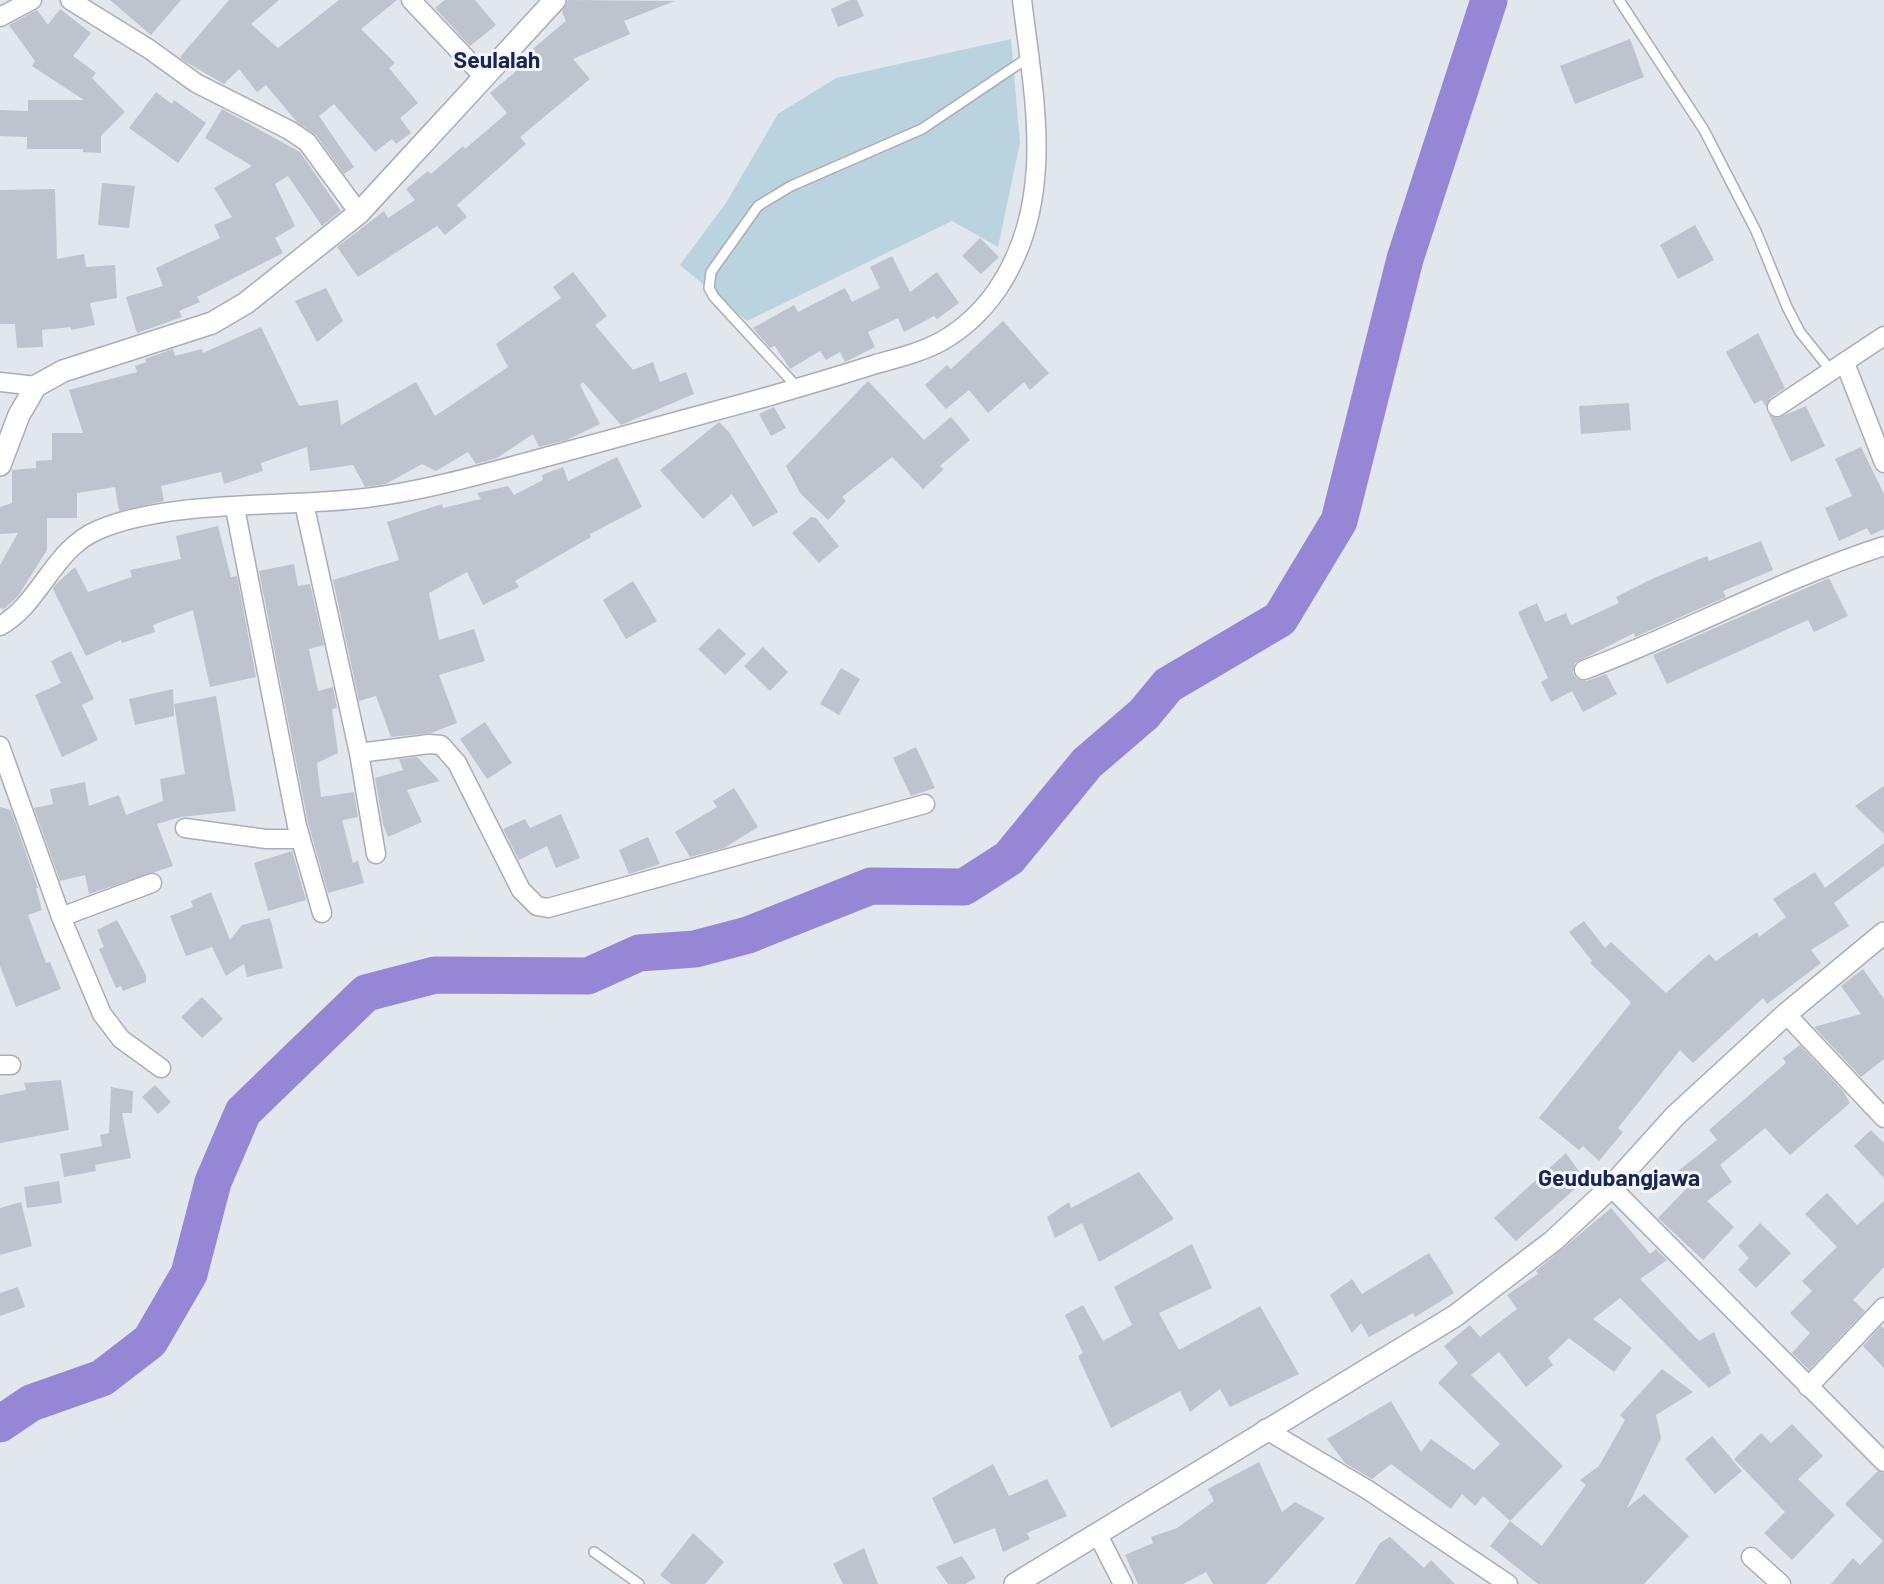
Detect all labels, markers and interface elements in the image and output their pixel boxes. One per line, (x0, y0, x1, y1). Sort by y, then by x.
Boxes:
district label: Seulalah (454, 45, 540, 73)
district label: Geudubangjawa (1538, 1163, 1700, 1191)

